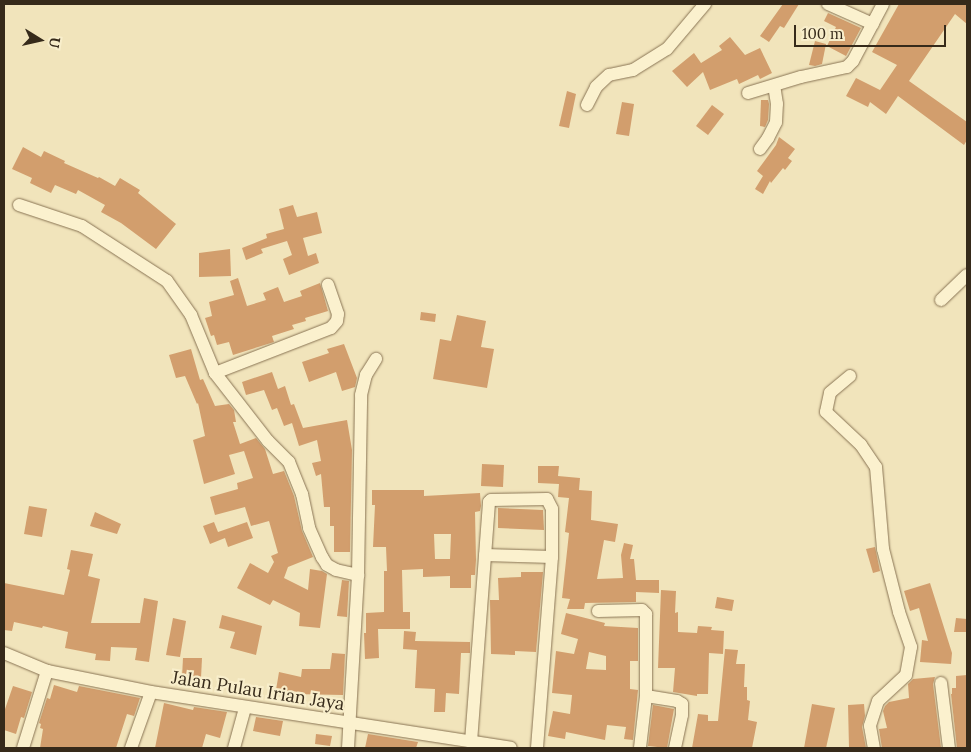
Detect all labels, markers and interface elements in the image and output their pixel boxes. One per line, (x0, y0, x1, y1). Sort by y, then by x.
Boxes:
north arrow (15, 15, 65, 65)
scale bar (796, 15, 948, 47)
text: 100 m (802, 24, 843, 43)
text: U (45, 36, 65, 49)
street label: Jalan Pulau Irian Jaya (170, 667, 346, 715)

